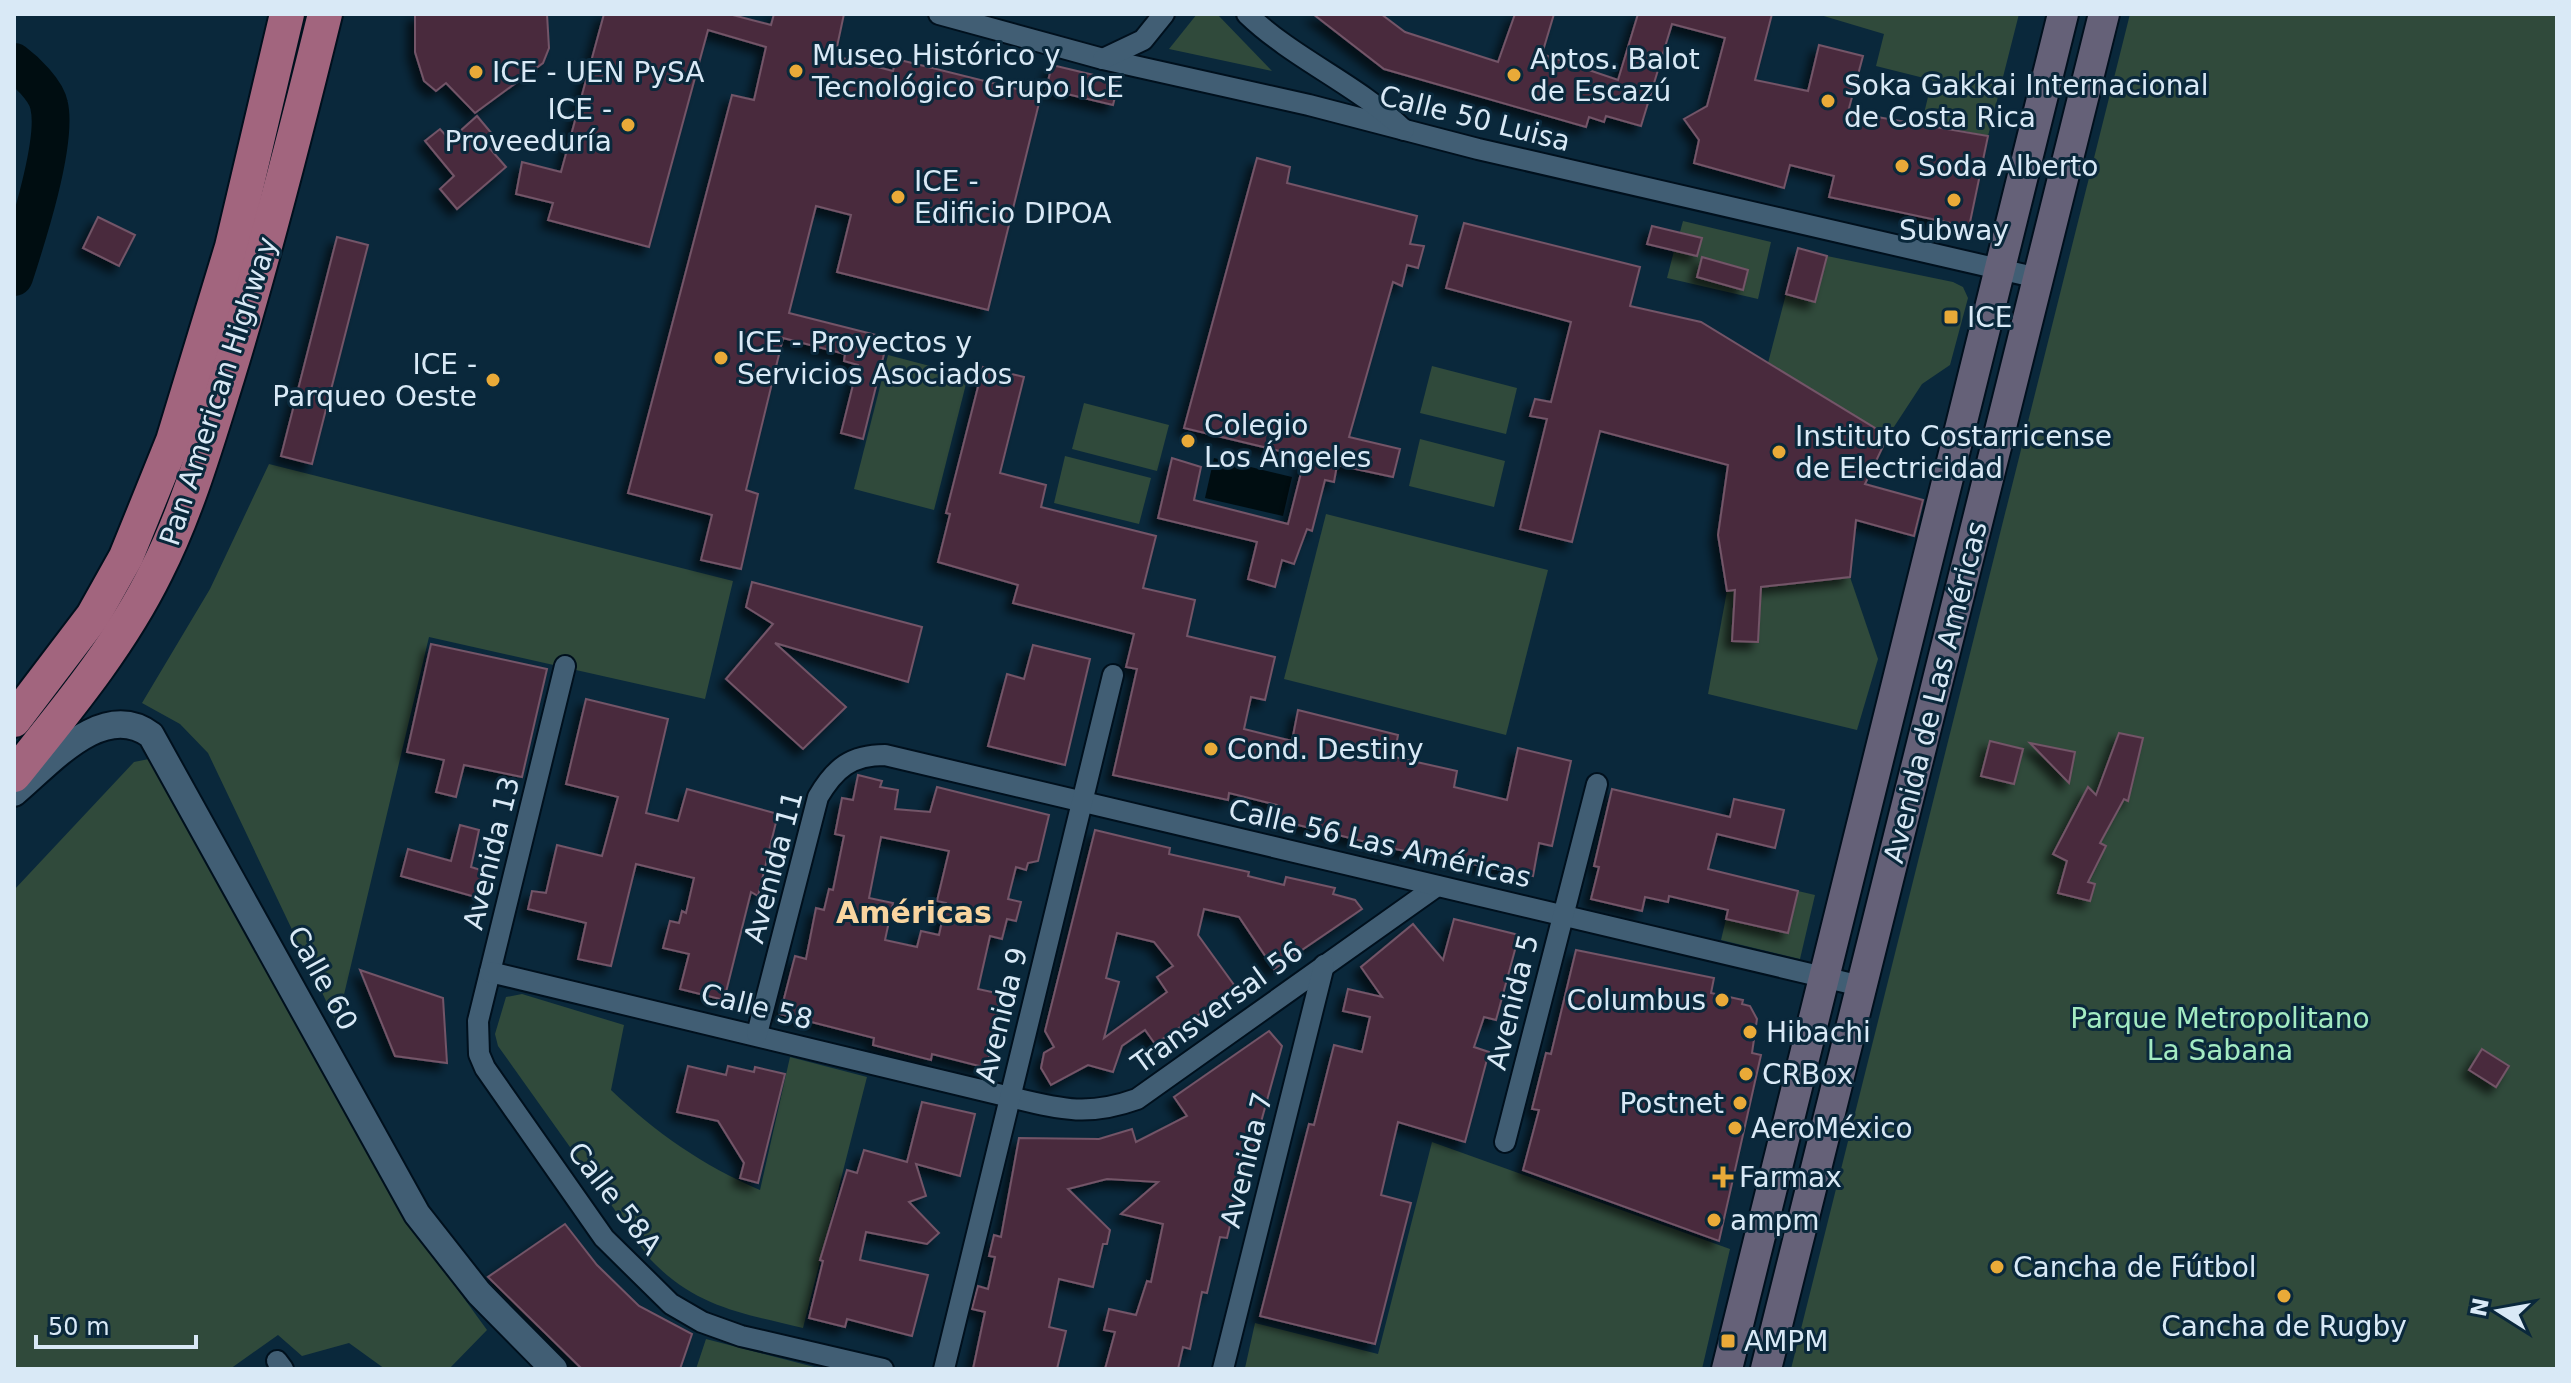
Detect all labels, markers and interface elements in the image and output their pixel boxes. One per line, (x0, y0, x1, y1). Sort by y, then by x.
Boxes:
place label: Museo Histórico y Tecnológico Grupo ICE (811, 39, 1124, 104)
place label: Aptos. Balot de Escazú (1530, 43, 1700, 108)
place label: ICE - UEN PySA (492, 56, 704, 89)
marker: Museo Histórico y Tecnológico Grupo ICE (787, 62, 805, 80)
marker: ICE - UEN PySA (467, 63, 485, 81)
marker: Aptos. Balot de Escazú (1505, 66, 1523, 84)
place label: Soka Gakkai Internacional de Costa Rica (1844, 69, 2208, 134)
street label: Calle 50 Luisa (1376, 79, 1574, 158)
marker: Soka Gakkai Internacional de Costa Rica (1819, 92, 1837, 110)
place label: ICE - Proveeduría (445, 93, 612, 158)
marker: ICE - Proveeduría (619, 116, 637, 134)
place label: Soda Alberto (1918, 150, 2098, 183)
marker: Soda Alberto (1893, 157, 1911, 175)
place label: ICE - Edificio DIPOA (914, 165, 1112, 230)
marker: ICE - Edificio DIPOA (889, 188, 907, 206)
marker: Subway (1945, 191, 1963, 209)
place label: Subway (1899, 214, 2009, 247)
street label: Pan American Highway (153, 233, 284, 550)
place label: ICE (1967, 301, 2013, 334)
marker: ICE (1942, 308, 1960, 326)
place label: ICE - Proyectos y Servicios Asociados (737, 326, 1012, 391)
place label: ICE - Parqueo Oeste (272, 348, 477, 413)
marker: ICE - Proyectos y Servicios Asociados (712, 349, 730, 367)
marker: ICE - Parqueo Oeste (484, 371, 502, 389)
place label: Colegio Los Ángeles (1204, 409, 1371, 474)
place label: Instituto Costarricense de Electricidad (1795, 420, 2112, 485)
marker: Colegio Los Ángeles (1179, 432, 1197, 450)
marker: Instituto Costarricense de Electricidad (1770, 443, 1788, 461)
street label: Avenida de Las Américas (1877, 518, 1994, 866)
place label: Cond. Destiny (1227, 733, 1423, 766)
marker: Cond. Destiny (1202, 740, 1220, 758)
street label: Avenida 13 (457, 773, 526, 933)
street label: Avenida 11 (737, 787, 810, 947)
street label: Calle 56 Las Américas (1226, 793, 1534, 894)
district label: Américas (836, 895, 992, 930)
street label: Calle 60 (280, 920, 365, 1036)
street label: Avenida 5 (1480, 931, 1545, 1073)
street label: Transversal 56 (1125, 934, 1309, 1081)
street label: Avenida 9 (969, 944, 1034, 1086)
street label: Calle 58 (698, 977, 816, 1036)
place label: Columbus (1566, 984, 1706, 1017)
marker: Columbus (1713, 991, 1731, 1009)
park label: Parque Metropolitano La Sabana (2070, 1002, 2370, 1067)
place label: Hibachi (1766, 1016, 1871, 1049)
marker: Hibachi (1741, 1023, 1759, 1041)
place label: CRBox (1762, 1058, 1853, 1091)
marker: CRBox (1737, 1065, 1755, 1083)
place label: Postnet (1619, 1087, 1724, 1120)
street label: Avenida 7 (1214, 1089, 1279, 1231)
marker: Postnet (1731, 1094, 1749, 1112)
place label: AeroMéxico (1751, 1112, 1913, 1145)
marker: AeroMéxico (1726, 1119, 1744, 1137)
street label: Calle 58A (561, 1136, 669, 1261)
place label: Farmax (1739, 1161, 1842, 1194)
marker: Farmax (1714, 1168, 1732, 1186)
place label: ampm (1730, 1204, 1819, 1237)
marker: ampm (1705, 1211, 1723, 1229)
place label: Cancha de Fútbol (2013, 1251, 2257, 1284)
marker: Cancha de Fútbol (1988, 1258, 2006, 1276)
north arrow (2459, 1271, 2539, 1351)
marker: Cancha de Rugby (2275, 1287, 2293, 1305)
text: N (2466, 1296, 2494, 1319)
scale bar (36, 1299, 196, 1349)
place label: Cancha de Rugby (2161, 1310, 2407, 1343)
text: 50 m (48, 1313, 110, 1341)
place label: AMPM (1744, 1325, 1828, 1358)
marker: AMPM (1719, 1332, 1737, 1350)

